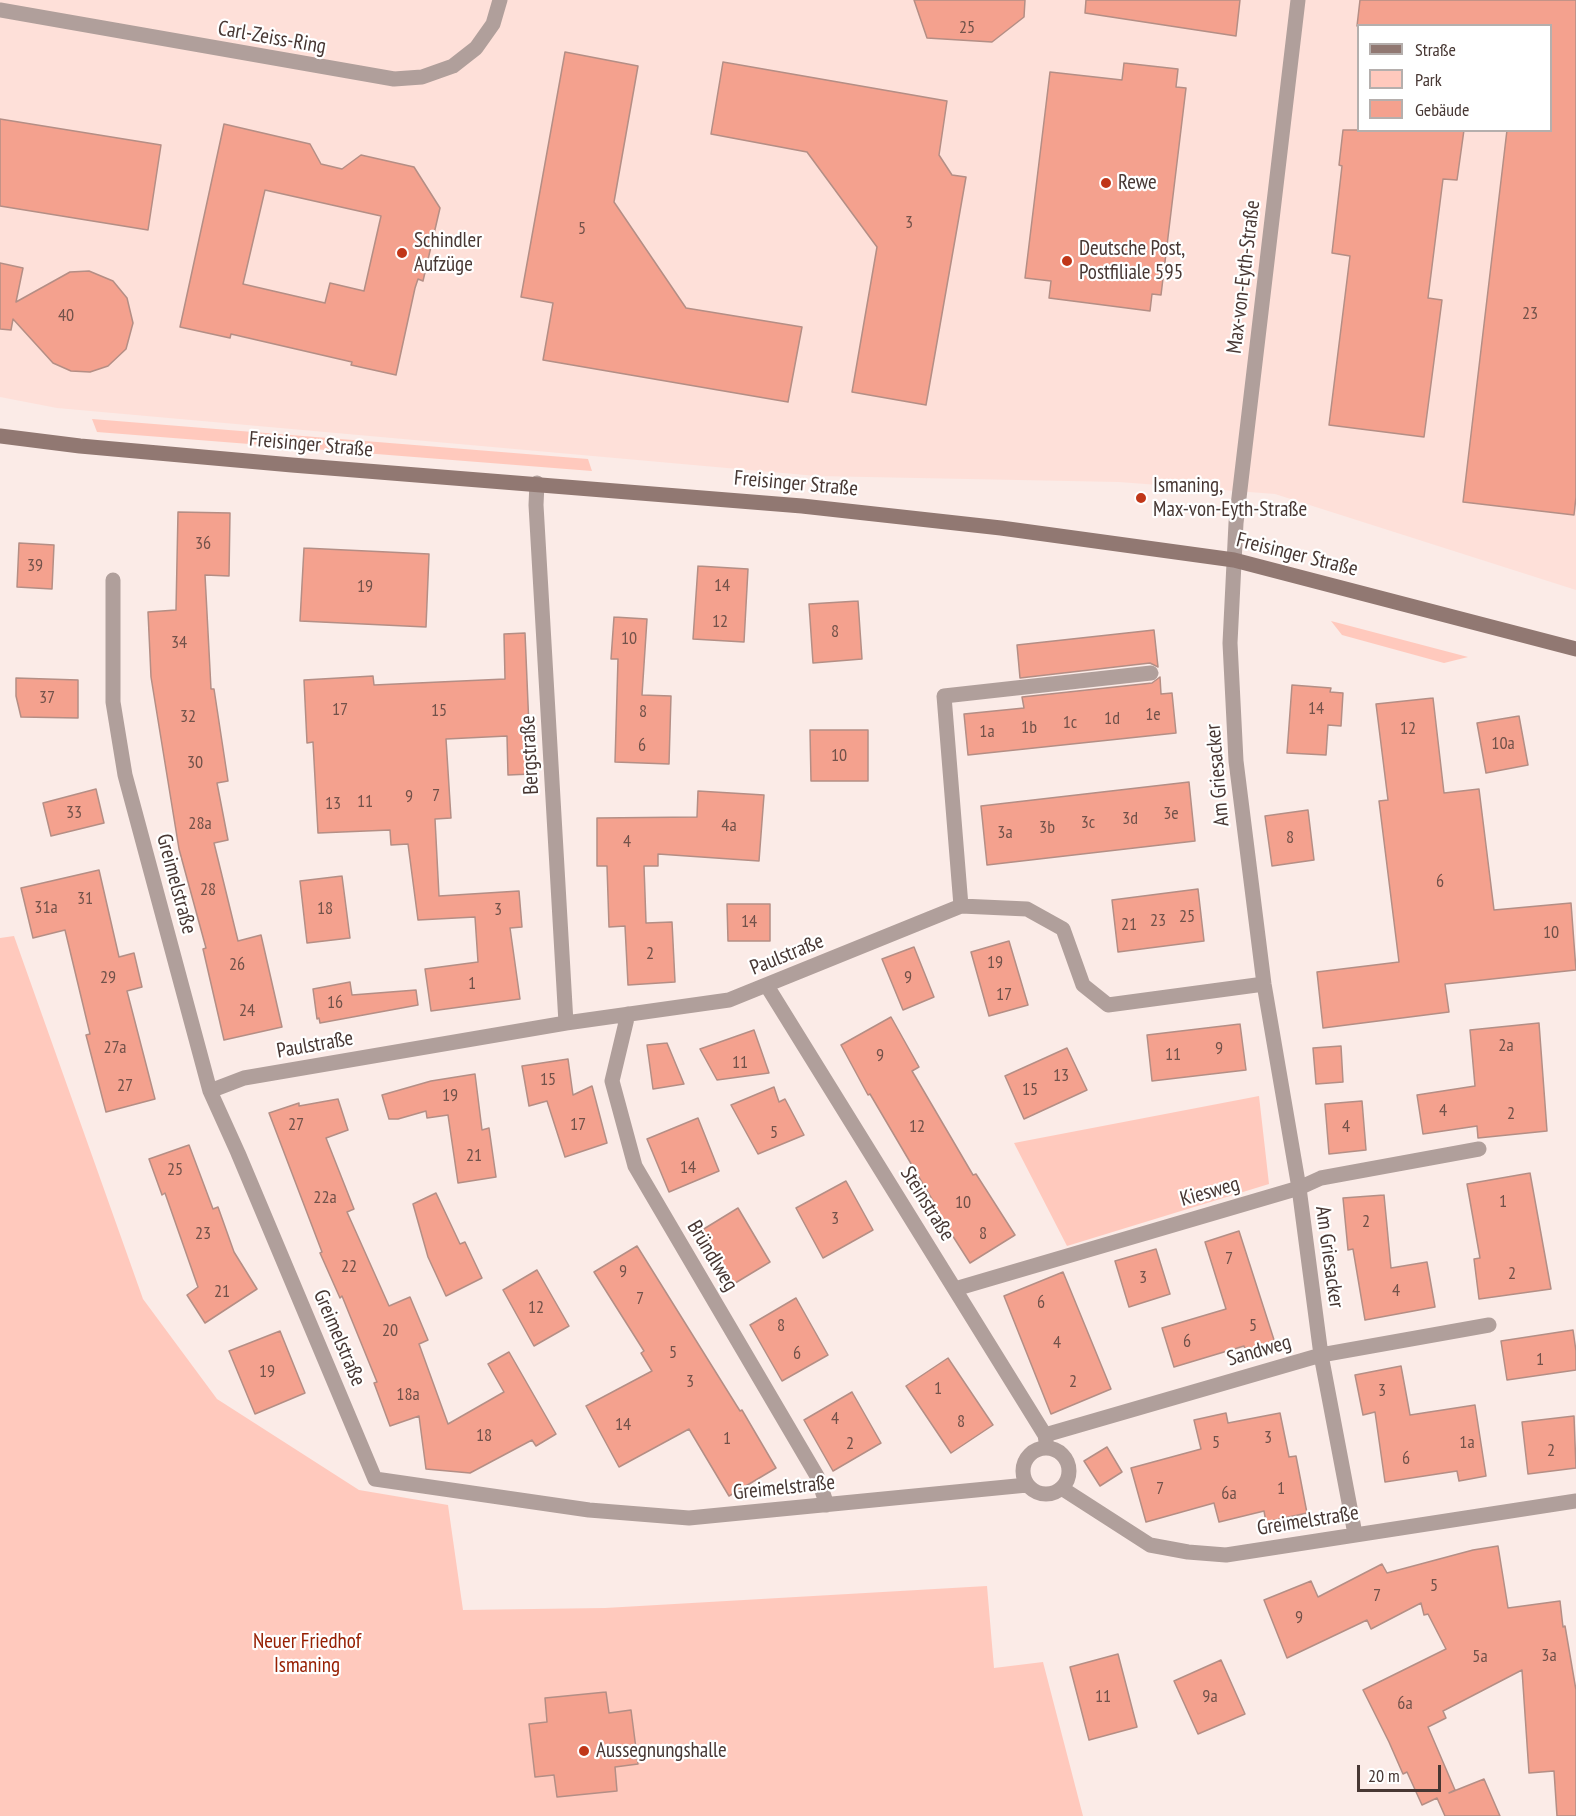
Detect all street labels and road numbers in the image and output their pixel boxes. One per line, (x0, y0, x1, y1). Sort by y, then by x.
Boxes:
street label: Carl-Zeiss-Ring (216, 16, 328, 60)
street label: Max-von-Eyth-Straße (1222, 199, 1266, 355)
street label: Freisinger Straße (248, 427, 374, 463)
street label: Freisinger Straße (733, 466, 859, 502)
street label: Freisinger Straße (1234, 528, 1360, 582)
street label: Bergstraße (515, 715, 545, 795)
street label: Am Griesacker (1201, 723, 1235, 827)
street label: Greimelstraße (151, 831, 201, 937)
street label: Paulstraße (746, 929, 828, 981)
street label: Paulstraße (275, 1026, 355, 1064)
street label: Steinstraße (894, 1162, 960, 1246)
street label: Kiesweg (1177, 1172, 1243, 1212)
street label: Am Griesacker (1309, 1204, 1349, 1310)
street label: Bründlweg (681, 1216, 743, 1296)
street label: Greimelstraße (307, 1286, 371, 1390)
street label: Sandweg (1224, 1330, 1294, 1372)
street label: Greimelstraße (732, 1470, 836, 1506)
street label: Greimelstraße (1255, 1501, 1361, 1541)

